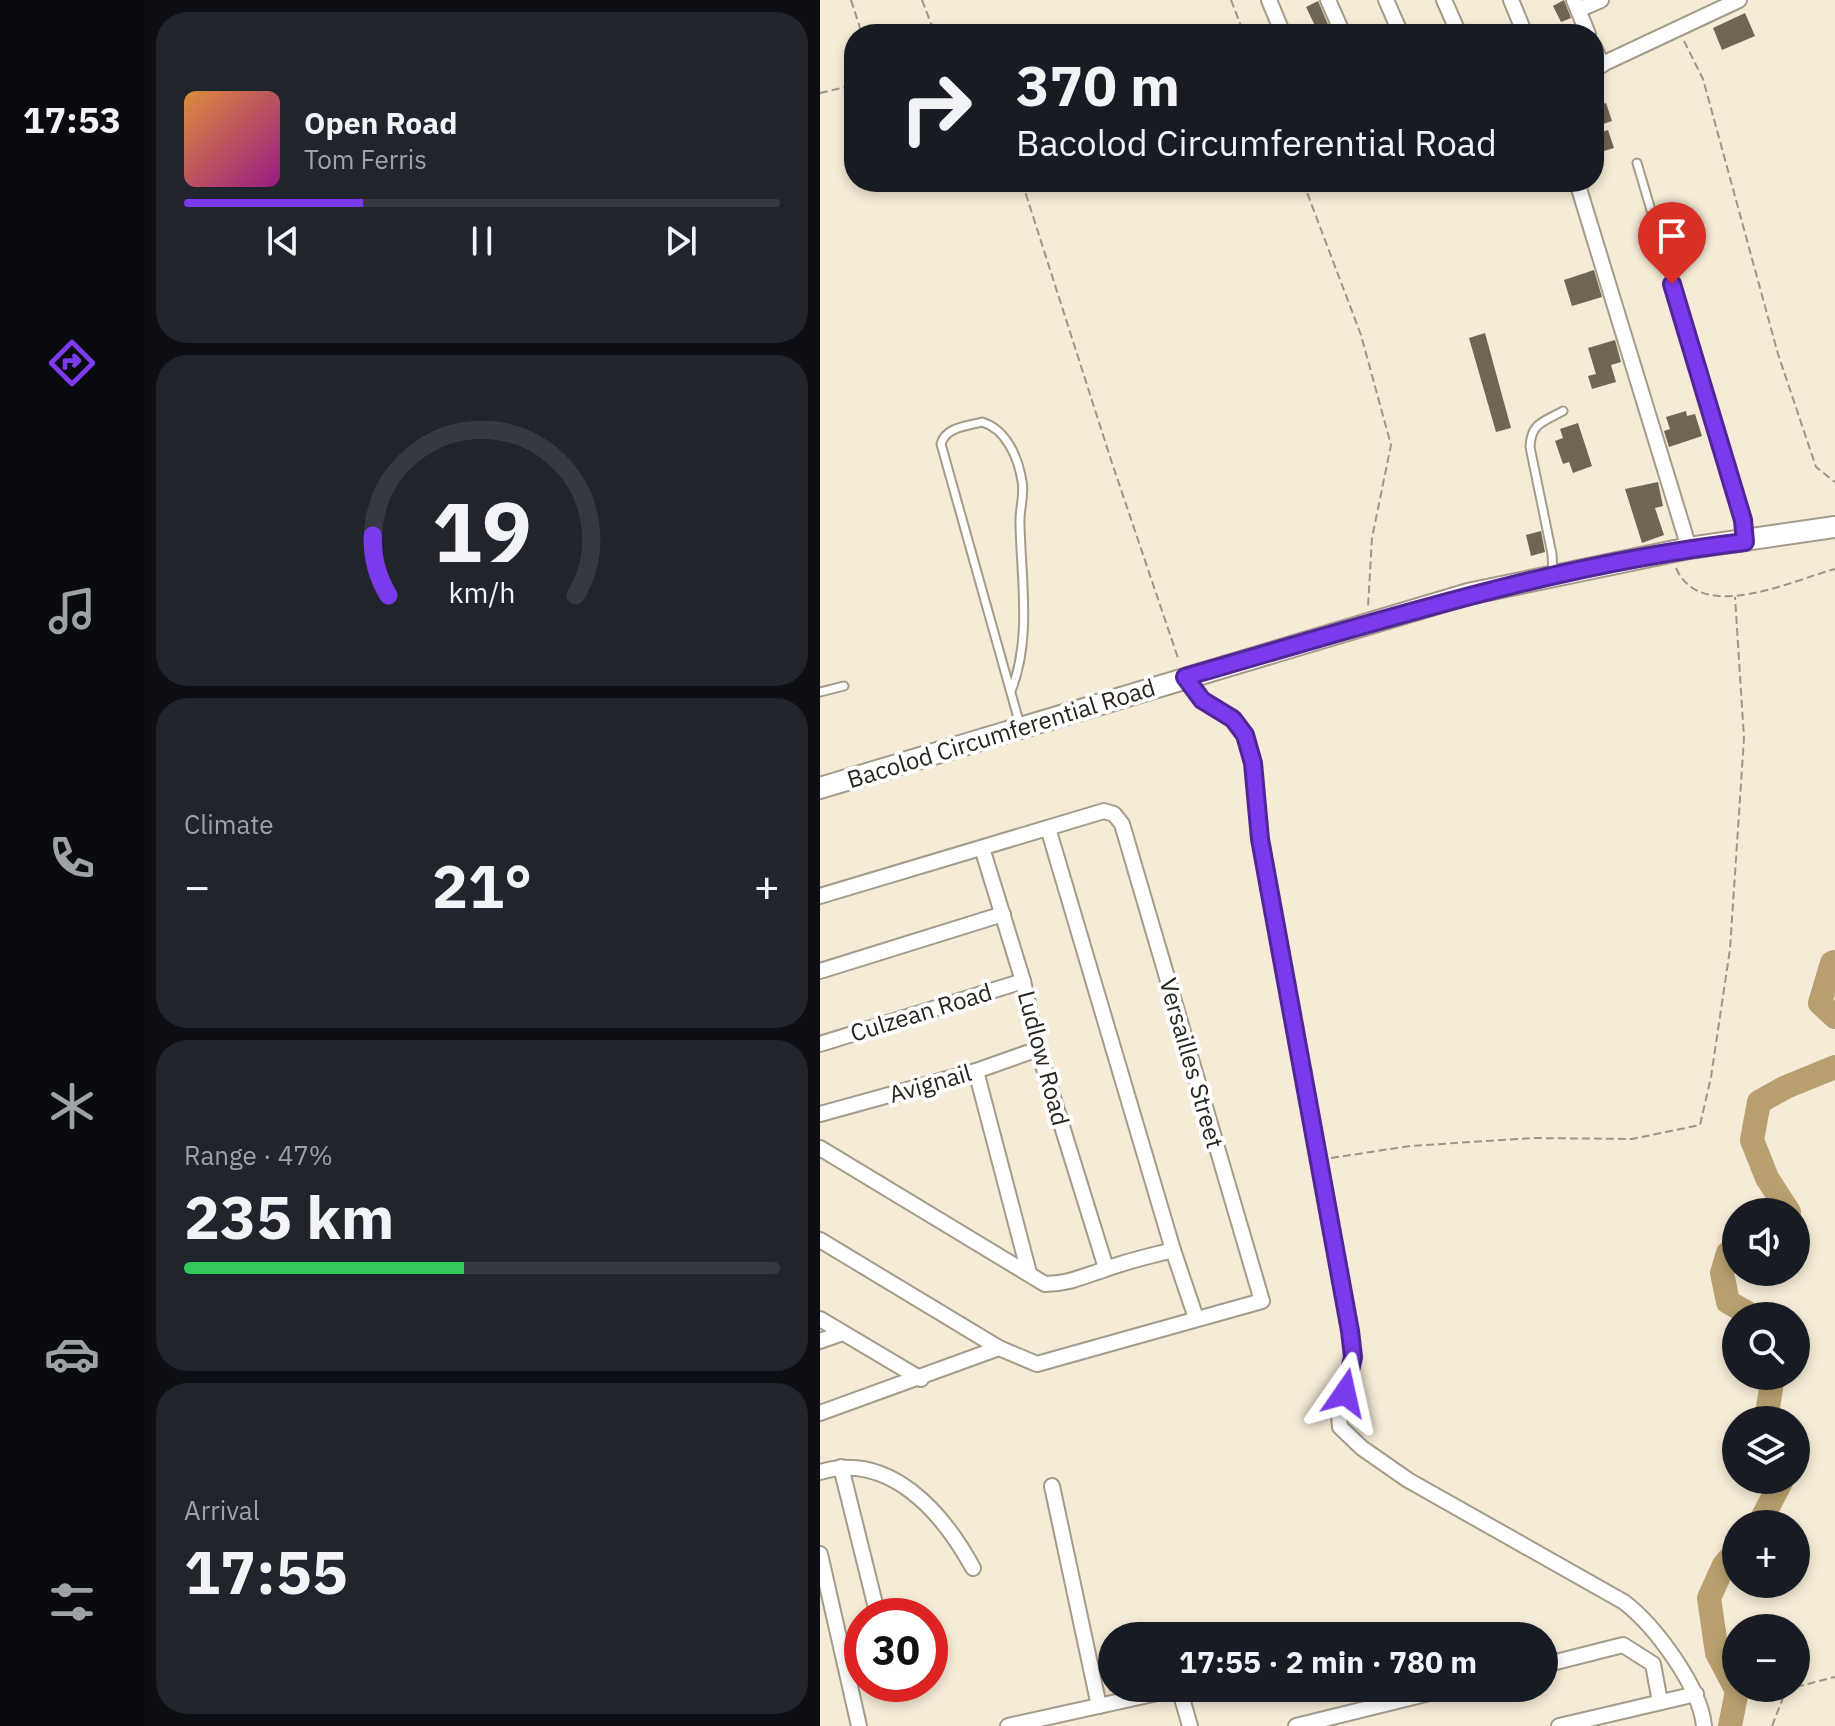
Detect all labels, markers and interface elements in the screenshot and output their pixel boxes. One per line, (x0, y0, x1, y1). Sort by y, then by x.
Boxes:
text: 370 m (1016, 49, 1180, 121)
icon: right (884, 56, 988, 160)
text: 17:53 (23, 96, 121, 143)
text: Open Road (304, 103, 457, 142)
text: Bacolod Circumferential Road (1016, 119, 1497, 166)
text: Tom Ferris (304, 142, 427, 176)
pin (1638, 202, 1706, 284)
icon: arrive (1650, 214, 1694, 258)
icon: previous (261, 219, 305, 263)
icon: pause (460, 219, 504, 263)
icon: next (659, 219, 703, 263)
icon: directions (44, 335, 100, 391)
text: 19 (432, 477, 532, 585)
text: km/h (448, 574, 516, 611)
icon: music (44, 583, 100, 639)
street label: Bacolod Circumferential Road (843, 671, 1159, 795)
text: Climate (184, 807, 274, 841)
icon: phone (44, 830, 100, 886)
text: 21° (432, 846, 532, 925)
text: − (184, 857, 210, 914)
text: + (754, 857, 780, 914)
street label: Versailles Street (1152, 974, 1232, 1152)
street label: Culzean Road (846, 975, 996, 1049)
street label: Ludlow Road (1011, 987, 1077, 1129)
street label: Avignail (885, 1056, 975, 1110)
icon: climate (44, 1078, 100, 1134)
text: Range · 47% (184, 1138, 333, 1172)
text: 235 km (184, 1177, 394, 1256)
map controls (1722, 1198, 1810, 1702)
button: sound (1722, 1198, 1810, 1286)
button: search (1722, 1302, 1810, 1390)
icon: car (44, 1326, 100, 1382)
position arrow (1303, 1351, 1387, 1435)
button: layers (1722, 1406, 1810, 1494)
text: Arrival (184, 1493, 260, 1527)
button: + (1722, 1510, 1810, 1598)
text: 17:55 (184, 1532, 348, 1611)
icon: filters (44, 1574, 100, 1630)
speed limit sign: 30 (844, 1598, 948, 1702)
button: − (1722, 1614, 1810, 1702)
text: 17:55 · 2 min · 780 m (1179, 1642, 1477, 1681)

